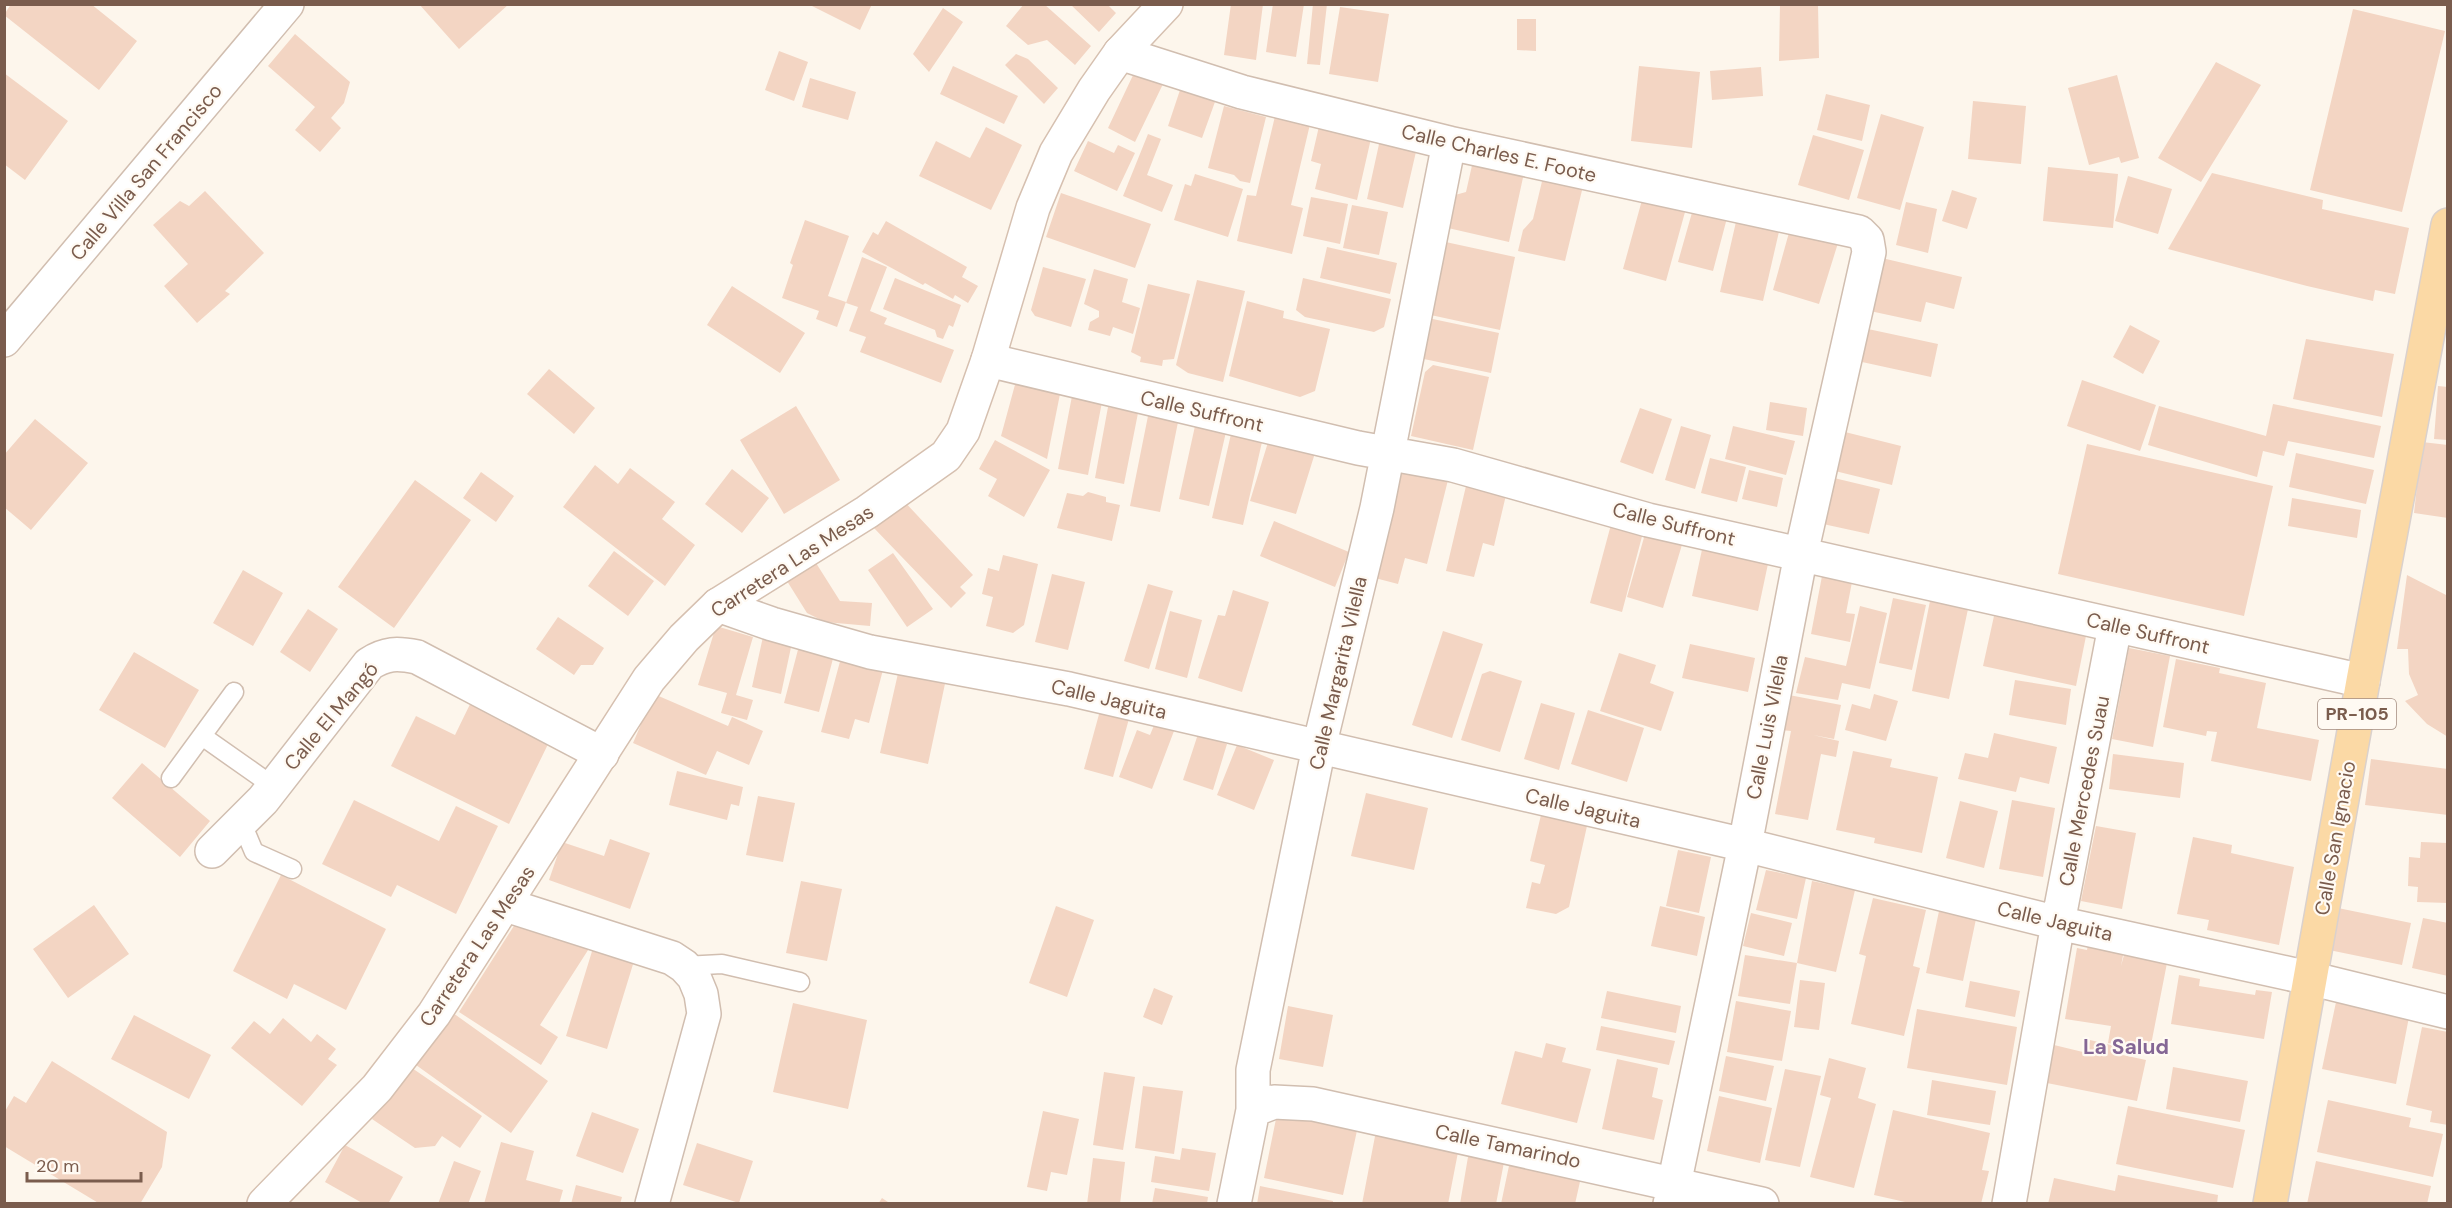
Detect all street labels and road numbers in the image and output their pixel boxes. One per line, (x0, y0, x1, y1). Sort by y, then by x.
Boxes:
street label: Calle Villa San Francisco (64, 78, 228, 266)
street label: Calle Charles E. Foote (1399, 118, 1599, 188)
street label: Calle Suffront (1138, 384, 1266, 438)
street label: Calle Suffront (1610, 496, 1738, 552)
street label: Carretera Las Mesas (706, 499, 878, 623)
street label: Calle Margarita Vilella (1303, 574, 1373, 772)
street label: Calle Suffront (2084, 606, 2212, 660)
street label: Calle Luis Vilella (1740, 652, 1794, 802)
street label: Calle El Mangó (278, 656, 384, 776)
street label: Calle Jaguita (1049, 673, 1169, 725)
street label: Calle Mercedes Suau (2053, 694, 2115, 888)
road number: PR-105 (2318, 699, 2396, 729)
street label: Calle San Ignacio (2309, 759, 2361, 917)
street label: Calle Jaguita (1523, 782, 1643, 834)
street label: Carretera Las Mesas (413, 860, 541, 1032)
street label: Calle Jaguita (1995, 895, 2115, 947)
street label: Calle Tamarindo (1433, 1118, 1583, 1174)

